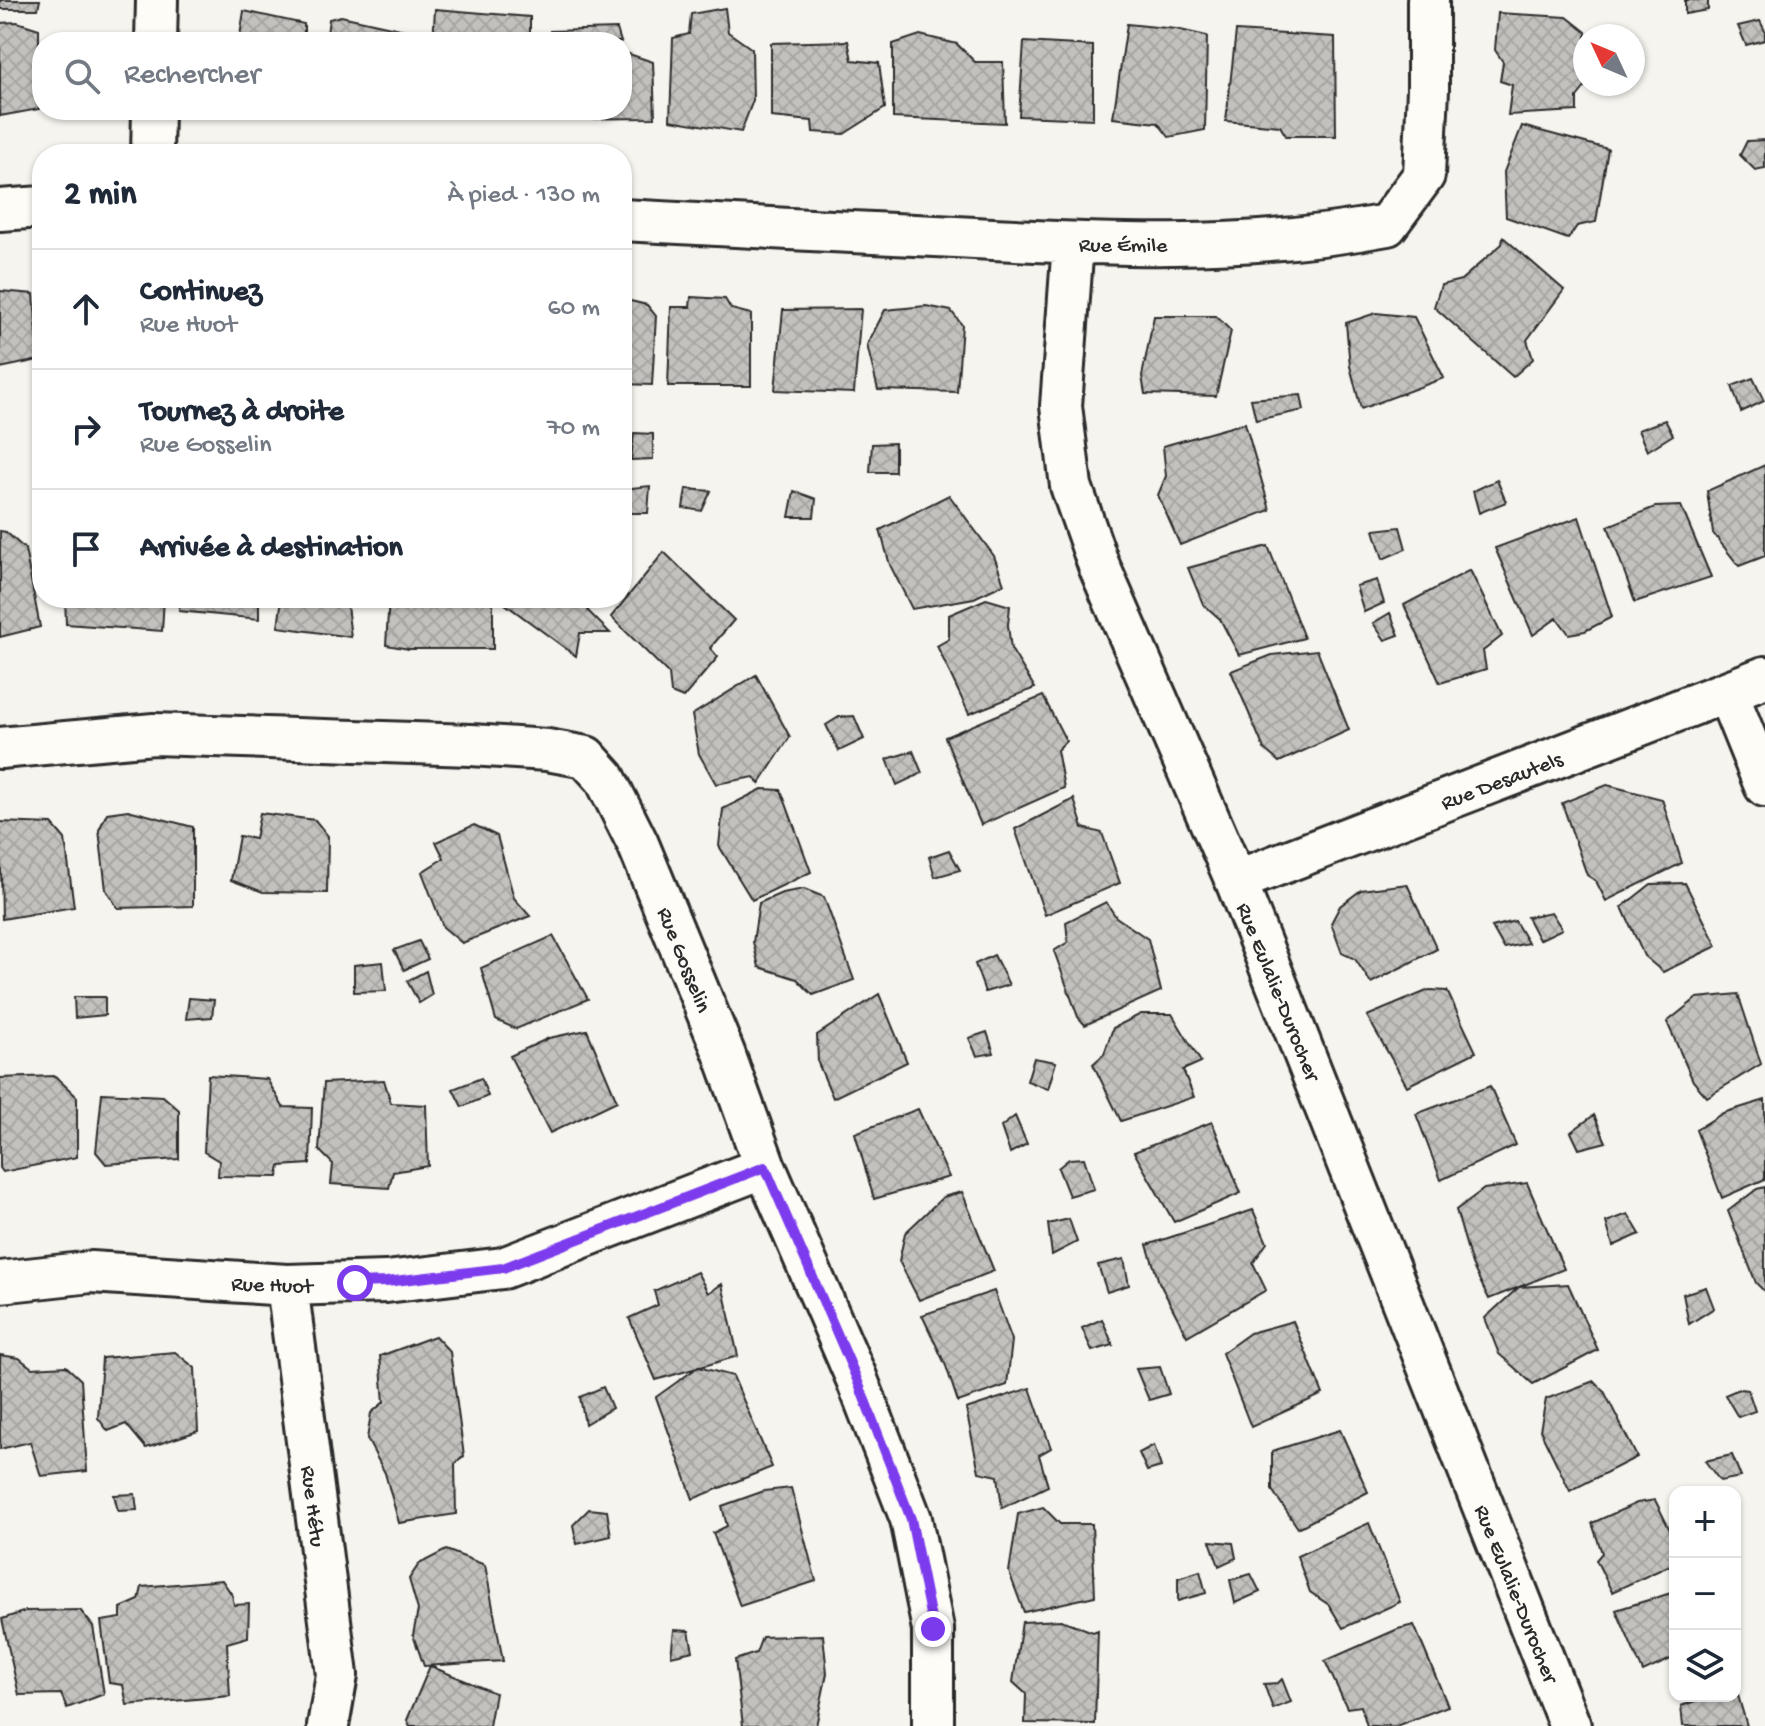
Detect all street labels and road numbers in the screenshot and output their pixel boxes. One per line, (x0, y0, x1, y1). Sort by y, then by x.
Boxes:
street label: Rue Émile (1079, 234, 1168, 260)
street label: Rue Desautels (1438, 747, 1568, 818)
street label: Rue Eulalie-Durocher (1229, 900, 1325, 1087)
street label: Rue Gosselin (649, 904, 715, 1017)
street label: Rue Huot (231, 1273, 315, 1301)
street label: Rue Hétu (293, 1464, 329, 1549)
street label: Rue Eulalie-Durocher (1467, 1502, 1563, 1689)

